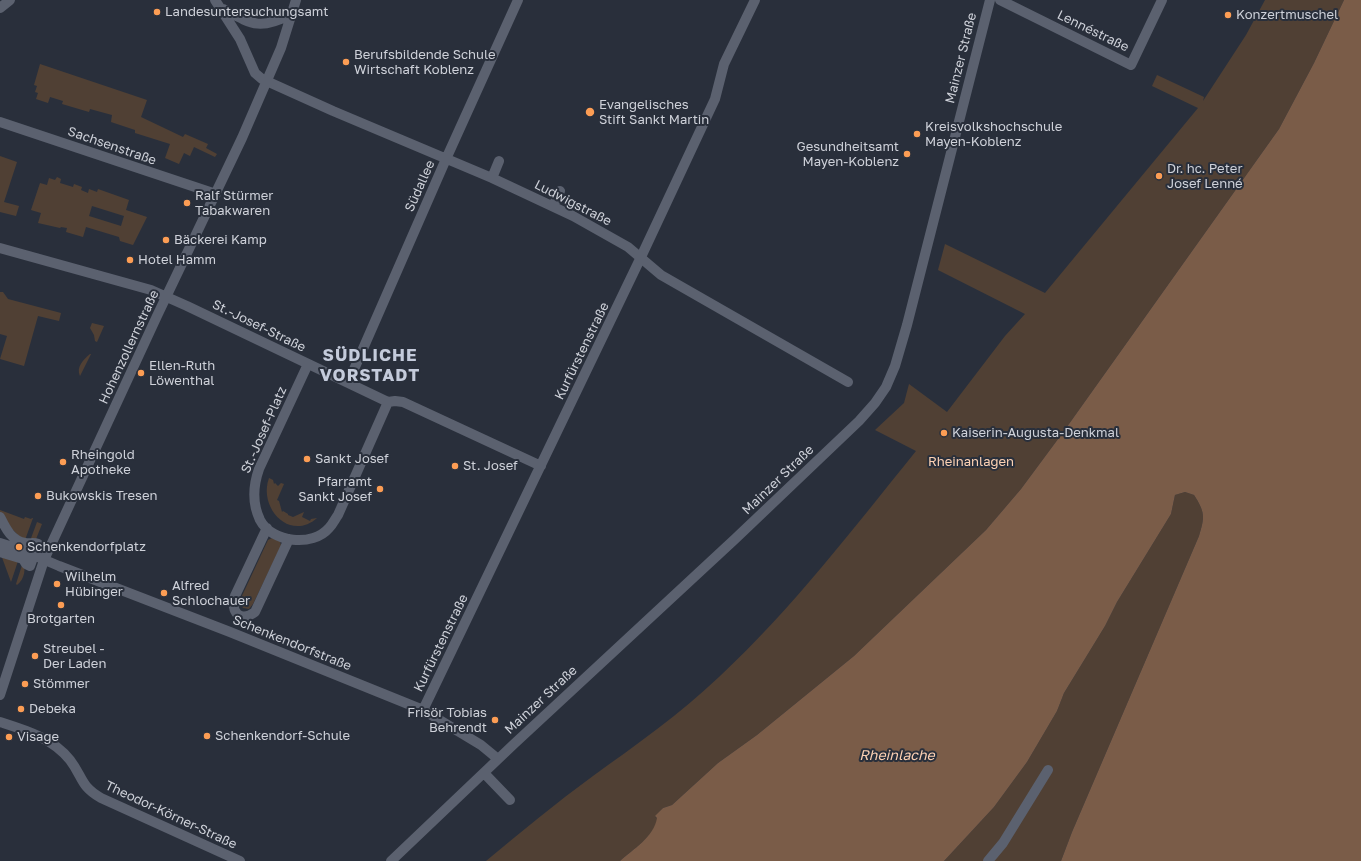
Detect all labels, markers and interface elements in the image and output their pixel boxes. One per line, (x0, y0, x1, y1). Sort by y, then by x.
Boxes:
place label: Landesuntersuchungsamt (165, 4, 328, 20)
marker: Landesuntersuchungsamt (152, 7, 162, 17)
street label: Lennéstraße (1055, 7, 1131, 55)
place label: Konzertmuschel (1236, 7, 1338, 23)
marker: Konzertmuschel (1223, 10, 1233, 20)
street label: Mainzer Straße (942, 11, 980, 105)
place label: Berufsbildende Schule Wirtschaft Koblenz (354, 47, 495, 78)
marker: Berufsbildende Schule Wirtschaft Koblenz (341, 57, 351, 67)
place label: Evangelisches Stift Sankt Martin (599, 97, 709, 128)
marker: Evangelisches Stift Sankt Martin (584, 106, 596, 118)
place label: Kreisvolkshochschule Mayen-Koblenz (925, 119, 1062, 150)
street label: Sachsenstraße (66, 124, 158, 168)
marker: Kreisvolkshochschule Mayen-Koblenz (912, 129, 922, 139)
place label: Gesundheitsamt Mayen-Koblenz (797, 139, 899, 170)
marker: Gesundheitsamt Mayen-Koblenz (902, 149, 912, 159)
street label: Südallee (402, 158, 438, 214)
place label: Dr. hc. Peter Josef Lenné (1167, 161, 1243, 192)
marker: Dr. hc. Peter Josef Lenné (1154, 171, 1164, 181)
street label: Ludwigstraße (532, 177, 614, 229)
place label: Ralf Stürmer Tabakwaren (195, 188, 273, 219)
marker: Ralf Stürmer Tabakwaren (182, 198, 192, 208)
place label: Bäckerei Kamp (174, 232, 267, 248)
marker: Bäckerei Kamp (161, 235, 171, 245)
place label: Hotel Hamm (138, 252, 216, 268)
marker: Hotel Hamm (125, 255, 135, 265)
street label: Hohenzollernstraße (96, 288, 162, 406)
street label: St.-Josef-Straße (210, 297, 308, 355)
street label: Kurfürstenstraße (552, 300, 612, 402)
district label: SÜDLICHE VORSTADT (320, 346, 420, 386)
place label: Ellen-Ruth Löwenthal (149, 358, 215, 389)
marker: Ellen-Ruth Löwenthal (136, 368, 146, 378)
street label: St.-Josef-Platz (238, 384, 290, 476)
place label: Kaiserin-Augusta-Denkmal (952, 425, 1119, 441)
marker: Kaiserin-Augusta-Denkmal (939, 428, 949, 438)
street label: Mainzer Straße (739, 442, 817, 518)
place label: Rheingold Apotheke (71, 447, 135, 478)
place label: Sankt Josef (315, 451, 389, 467)
marker: Sankt Josef (302, 454, 312, 464)
park label: Rheinanlagen (928, 454, 1014, 470)
marker: Rheingold Apotheke (58, 457, 68, 467)
place label: St. Josef (463, 458, 518, 474)
marker: St. Josef (450, 461, 460, 471)
place label: Pfarramt Sankt Josef (298, 474, 372, 505)
marker: Pfarramt Sankt Josef (375, 484, 385, 494)
place label: Bukowskis Tresen (46, 488, 158, 504)
marker: Bukowskis Tresen (33, 491, 43, 501)
place label: Schenkendorfplatz (27, 539, 146, 555)
marker: Schenkendorfplatz (14, 542, 24, 552)
place label: Wilhelm Hübinger (65, 569, 123, 600)
place label: Alfred Schlochauer (172, 578, 250, 609)
marker: Wilhelm Hübinger (52, 579, 62, 589)
marker: Alfred Schlochauer (159, 588, 169, 598)
street label: Kurfürstenstraße (411, 592, 471, 694)
marker: Brotgarten (56, 600, 66, 610)
place label: Brotgarten (27, 611, 95, 627)
street label: Schenkendorfstraße (230, 612, 354, 674)
place label: Streubel - Der Laden (43, 641, 106, 672)
marker: Streubel - Der Laden (30, 651, 40, 661)
street label: Mainzer Straße (502, 663, 580, 737)
place label: Stömmer (33, 676, 90, 692)
marker: Stömmer (20, 679, 30, 689)
place label: Debeka (29, 701, 76, 717)
marker: Debeka (16, 704, 26, 714)
place label: Frisör Tobias Behrendt (407, 705, 487, 736)
marker: Frisör Tobias Behrendt (490, 715, 500, 725)
place label: Schenkendorf-Schule (215, 728, 350, 744)
place label: Visage (17, 729, 59, 745)
marker: Schenkendorf-Schule (202, 731, 212, 741)
marker: Visage (4, 732, 14, 742)
water label: Rheinlache (859, 748, 935, 764)
street label: Theodor-Körner-Straße (103, 778, 239, 852)

